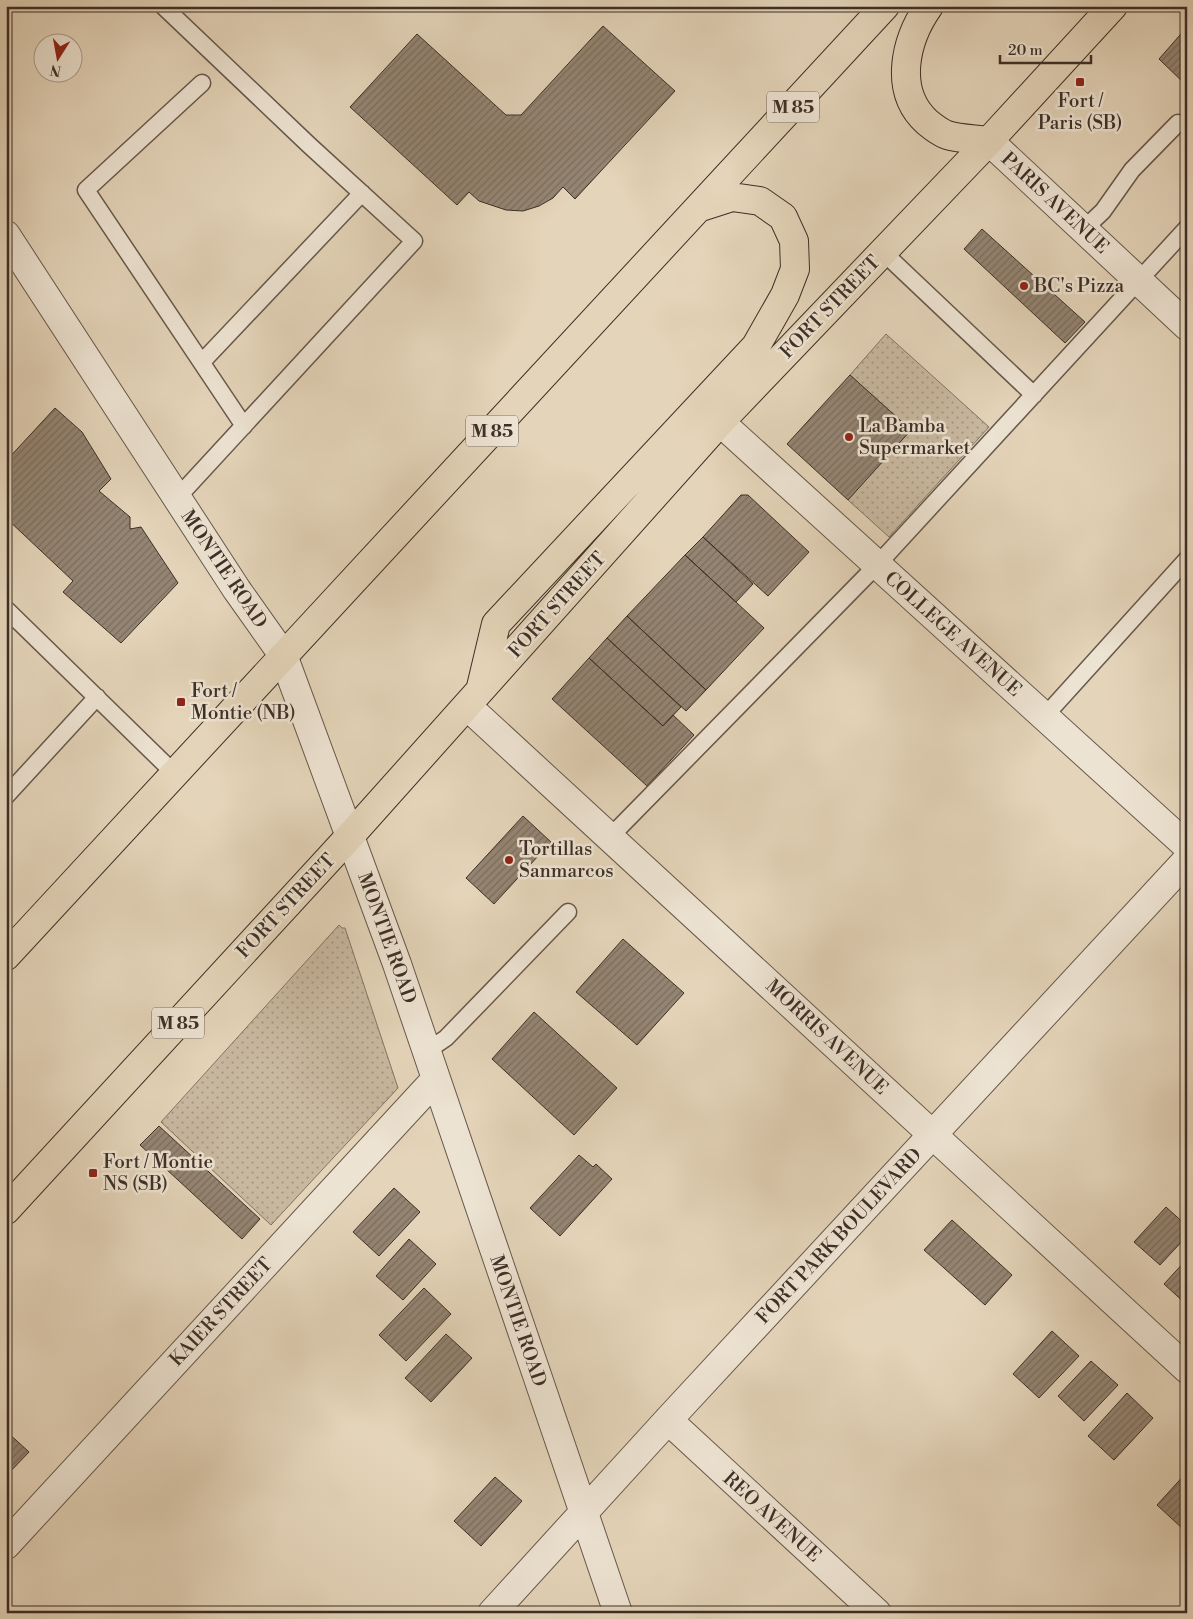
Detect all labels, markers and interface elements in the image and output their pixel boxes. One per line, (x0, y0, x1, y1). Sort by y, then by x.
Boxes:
north arrow (32, 32, 82, 82)
scale bar (1000, 32, 1092, 64)
text: 20 m (1008, 41, 1043, 60)
text: N (49, 60, 63, 80)
marker: Fort / Paris (SB) (1074, 76, 1086, 88)
place label: Fort / Paris (SB) (1038, 89, 1122, 135)
road number: M 85 (767, 91, 819, 122)
street label: PARIS AVENUE (996, 147, 1114, 259)
street label: FORT STREET (775, 250, 885, 364)
place label: BC's Pizza (1033, 274, 1124, 298)
marker: BC's Pizza (1018, 280, 1030, 292)
place label: La Bamba Supermarket (859, 414, 971, 460)
road number: M 85 (466, 416, 518, 446)
marker: La Bamba Supermarket (843, 431, 855, 443)
street label: MONTIE ROAD (176, 505, 272, 633)
street label: FORT STREET (503, 547, 611, 663)
street label: COLLEGE AVENUE (880, 566, 1026, 702)
place label: Fort / Montie (NB) (191, 679, 296, 725)
marker: Fort / Montie (NB) (175, 696, 187, 708)
place label: Tortillas Sanmarcos (519, 837, 614, 883)
street label: FORT STREET (231, 849, 341, 963)
marker: Tortillas Sanmarcos (503, 854, 515, 866)
street label: MONTIE ROAD (352, 869, 422, 1007)
street label: MORRIS AVENUE (761, 974, 893, 1100)
road number: M 85 (152, 1008, 204, 1038)
street label: FORT PARK BOULEVARD (751, 1143, 927, 1329)
place label: Fort / Montie NS (SB) (103, 1150, 213, 1196)
marker: Fort / Montie NS (SB) (87, 1167, 99, 1179)
street label: MONTIE ROAD (484, 1252, 552, 1390)
street label: KAIER STREET (164, 1253, 278, 1371)
street label: REO AVENUE (718, 1467, 826, 1567)

